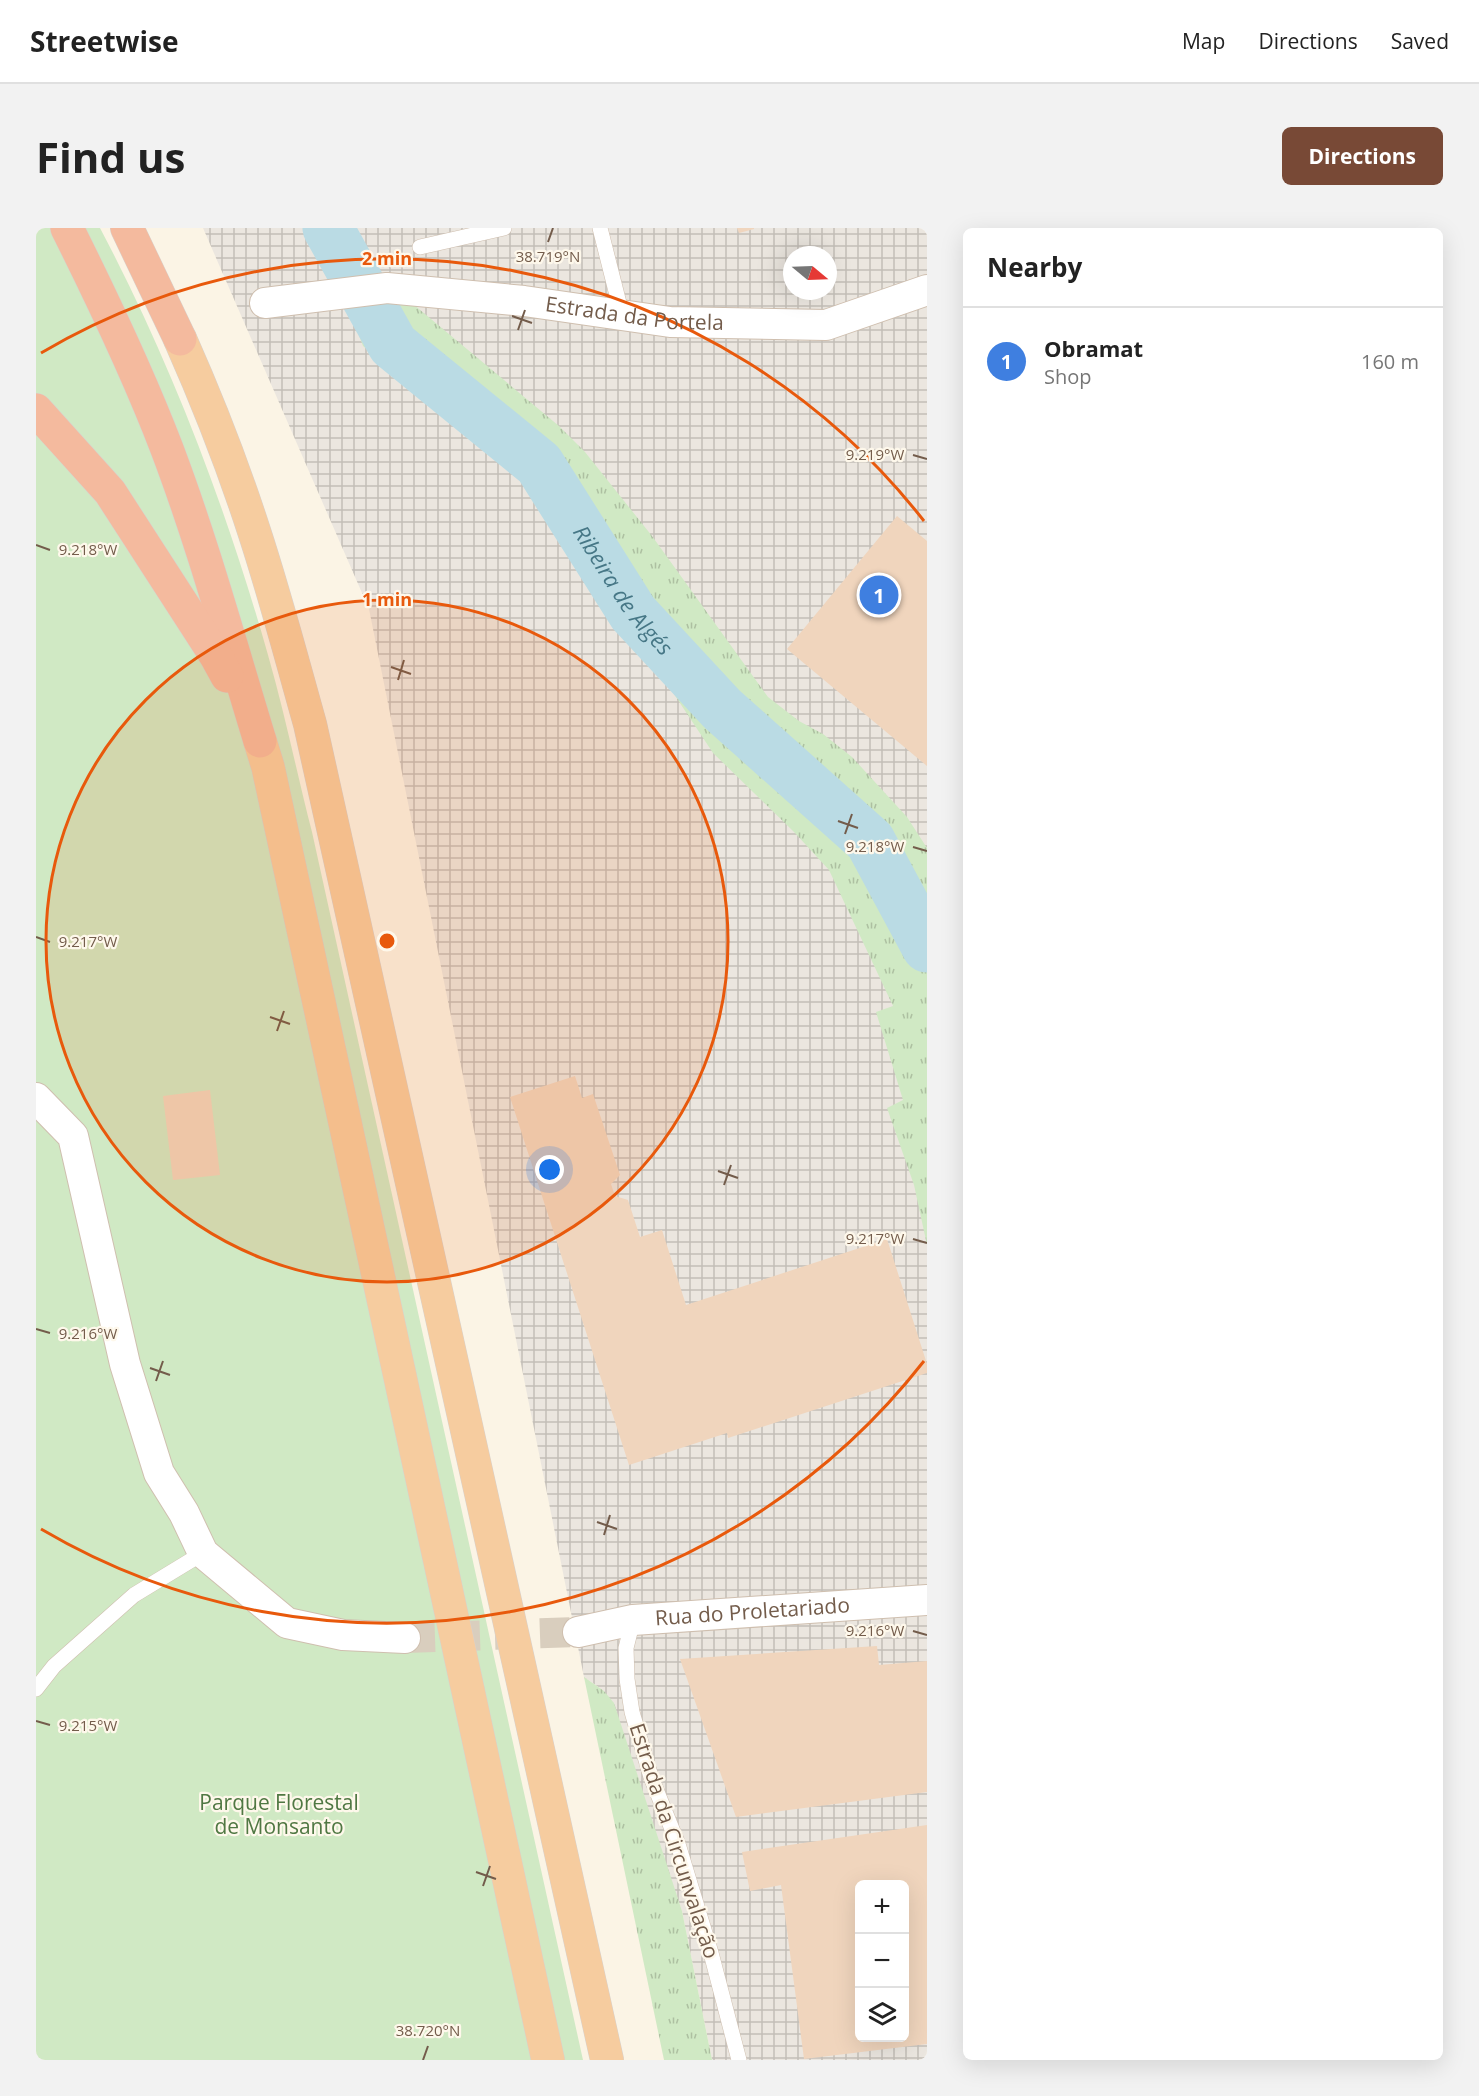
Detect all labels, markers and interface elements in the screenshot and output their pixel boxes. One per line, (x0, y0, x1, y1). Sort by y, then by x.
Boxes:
text: Streetwise (30, 22, 179, 60)
text: Map (1182, 27, 1225, 55)
text: Directions (1258, 27, 1358, 55)
text: Saved (1391, 27, 1449, 55)
button: Directions (1282, 127, 1443, 185)
text: Find us (36, 128, 185, 185)
text: 2 min (362, 246, 412, 270)
text: 38.719°N (516, 246, 580, 266)
north arrow (783, 246, 837, 300)
text: Nearby (987, 249, 1082, 285)
street label: Estrada da Portela (544, 289, 724, 336)
text: Obramat (1044, 333, 1143, 363)
text: 1 (1001, 348, 1012, 375)
text: 160 m (1361, 348, 1419, 375)
text: Shop (1044, 363, 1092, 390)
text: 9.219°W (846, 444, 904, 464)
water label: Ribeira de Algés (567, 519, 681, 661)
text: 9.218°W (59, 539, 117, 559)
pin: 1 (860, 572, 898, 617)
text: 1 min (362, 587, 412, 611)
text: 9.218°W (846, 836, 904, 856)
text: 9.217°W (59, 931, 117, 951)
centre of rings (377, 931, 397, 951)
your location (535, 1155, 564, 1184)
text: 9.217°W (846, 1228, 904, 1248)
text: 9.216°W (59, 1323, 117, 1343)
street label: Rua do Proletariado (654, 1590, 851, 1631)
text: 9.216°W (846, 1620, 904, 1640)
text: 9.215°W (59, 1715, 117, 1735)
street label: Estrada da Circunvalação (624, 1719, 726, 1962)
park label: Parque Florestal de Monsanto (199, 1788, 359, 1840)
map controls (855, 1880, 909, 2042)
button: + (855, 1880, 909, 1934)
button: − (855, 1934, 909, 1988)
button: layers (855, 1988, 909, 2042)
text: 38.720°N (396, 2020, 460, 2040)

